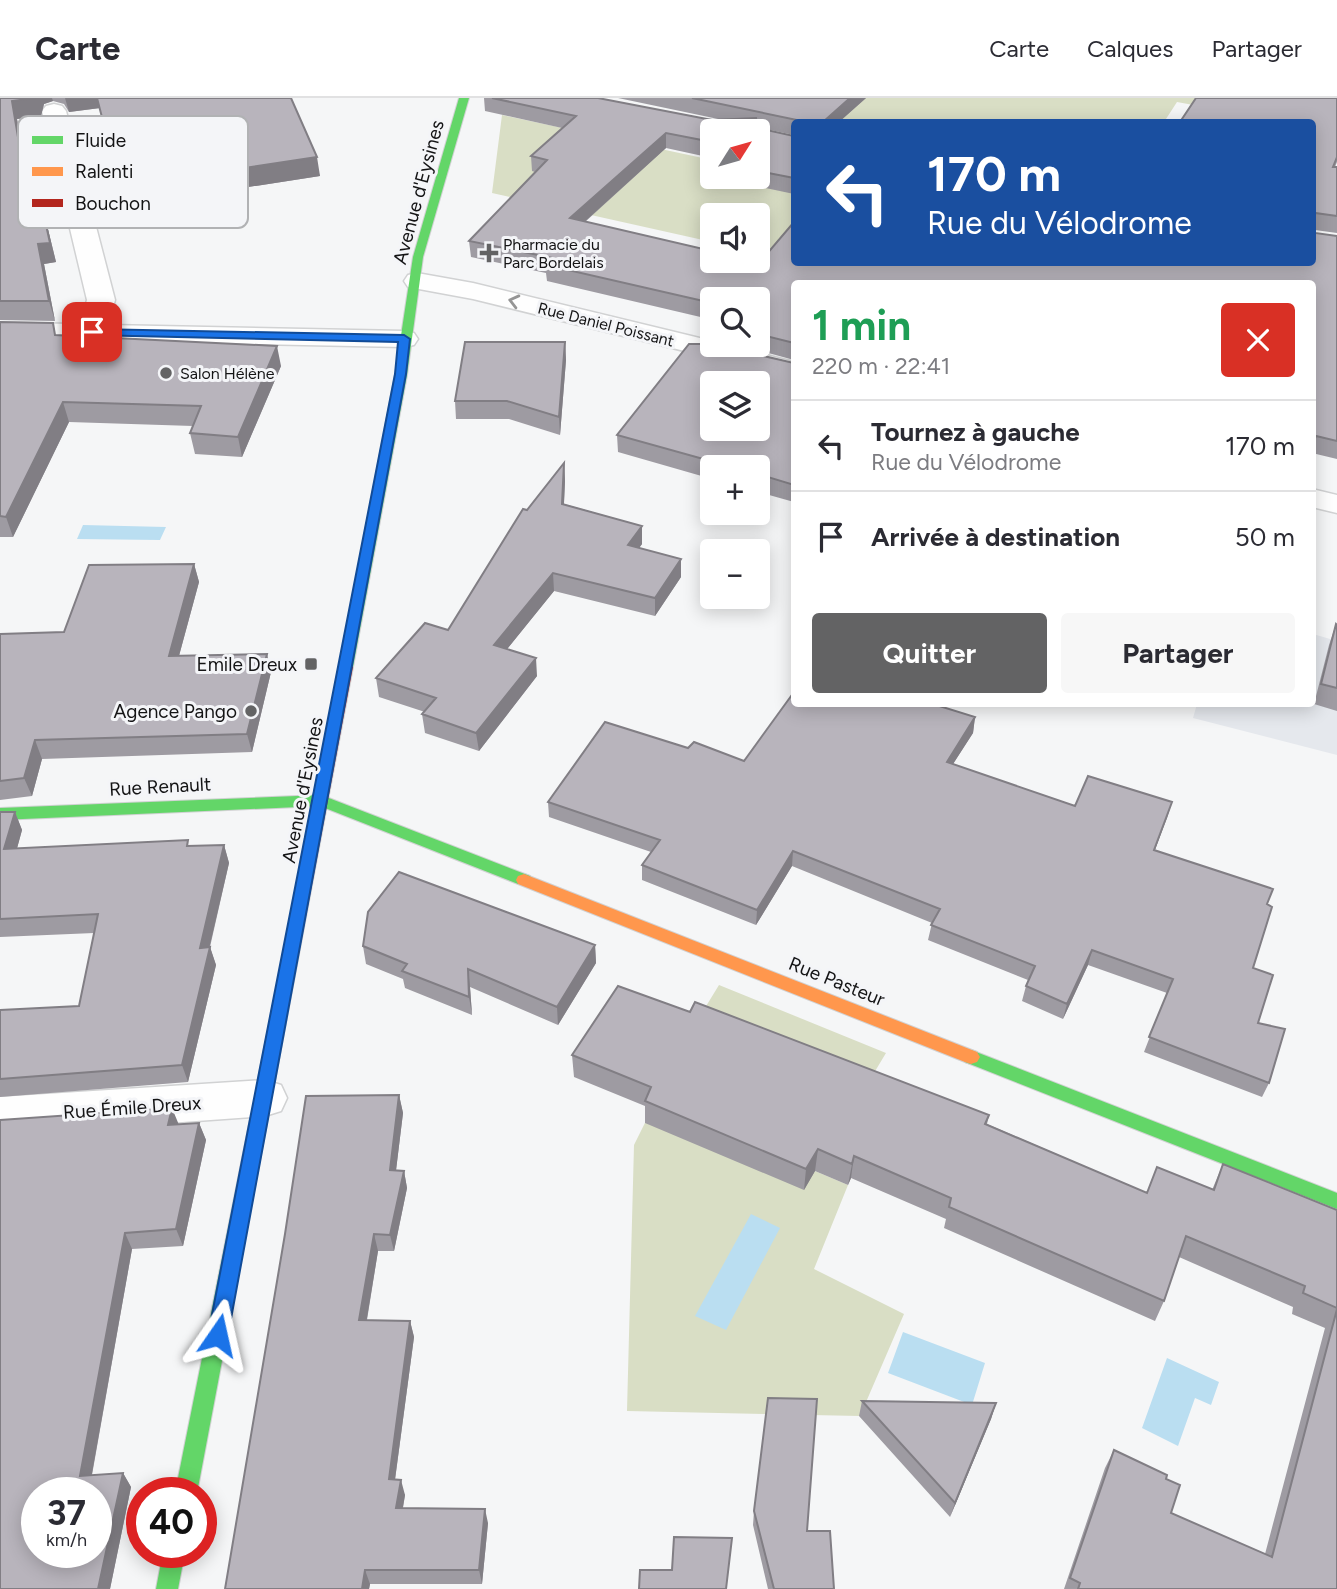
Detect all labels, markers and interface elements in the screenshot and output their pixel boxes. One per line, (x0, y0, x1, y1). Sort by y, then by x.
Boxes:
text: Carte (35, 29, 120, 68)
text: Carte (989, 34, 1049, 63)
text: Calques (1087, 34, 1173, 63)
text: Partager (1211, 34, 1302, 63)
legend (18, 116, 248, 228)
street label: Avenue d'Eysines (388, 117, 449, 267)
north arrow (700, 119, 770, 189)
map controls (700, 119, 770, 609)
text: Fluide (75, 129, 126, 152)
text: 170 m (927, 144, 1061, 203)
icon: left (812, 147, 903, 238)
text: Ralenti (75, 160, 133, 183)
text: Bouchon (75, 192, 151, 215)
button: sound (700, 203, 770, 273)
text: Rue du Vélodrome (927, 204, 1192, 242)
place label: Pharmacie du Parc Bordelais (503, 235, 604, 272)
marker: Pharmacie du Parc Bordelais (481, 245, 497, 261)
button: search (700, 287, 770, 357)
one-way arrow (508, 295, 520, 309)
street label: Rue Daniel Poissant (536, 298, 676, 351)
text: 1 min (812, 300, 911, 351)
pin (62, 302, 122, 362)
button: close (1221, 303, 1295, 377)
icon: arrive (73, 313, 111, 351)
text: 220 m · 22:41 (812, 352, 950, 380)
place label: Salon Hélène (180, 364, 275, 383)
marker: Salon Hélène (158, 365, 174, 381)
button: layers (700, 371, 770, 441)
text: Tournez à gauche (871, 416, 1080, 448)
icon: left (812, 427, 850, 465)
text: 170 m (1225, 430, 1295, 462)
text: Rue du Vélodrome (871, 448, 1061, 476)
button: + (700, 455, 770, 525)
icon: arrive (812, 518, 850, 556)
text: Arrivée à destination (871, 521, 1120, 553)
text: 50 m (1235, 521, 1295, 553)
button: − (700, 539, 770, 609)
button: Quitter (812, 613, 1047, 693)
button: Partager (1061, 613, 1295, 693)
place label: Emile Dreux (196, 653, 297, 676)
marker: Emile Dreux (303, 656, 319, 672)
place label: Agence Pango (114, 700, 237, 723)
marker: Agence Pango (243, 703, 259, 719)
street label: Avenue d'Eysines (277, 715, 328, 865)
street label: Rue Renault (108, 772, 212, 801)
street label: Rue Pasteur (785, 952, 889, 1011)
street label: Rue Émile Dreux (62, 1091, 202, 1124)
position arrow (181, 1298, 255, 1372)
speed limit sign: 40 (126, 1477, 217, 1568)
text: 37 (47, 1492, 86, 1534)
text: km/h (46, 1529, 87, 1551)

